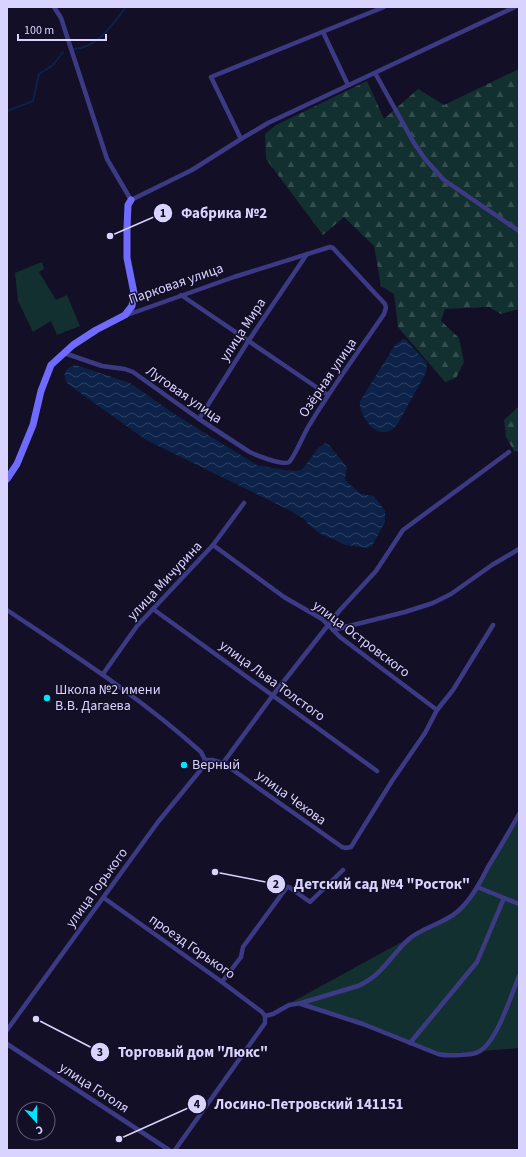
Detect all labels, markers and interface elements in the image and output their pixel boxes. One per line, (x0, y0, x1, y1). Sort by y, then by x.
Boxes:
scale bar (18, 16, 106, 42)
text: 100 m (24, 22, 54, 39)
callout: Фабрика №2 (153, 199, 275, 226)
text: Фабрика №2 (181, 203, 267, 224)
text: 1 (160, 205, 166, 222)
street label: Парковая улица (126, 258, 226, 310)
street label: улица Мира (215, 294, 271, 366)
street label: Озёрная улица (294, 334, 362, 422)
street label: Луговая улица (142, 361, 226, 429)
street label: улица Мичурина (123, 537, 207, 625)
street label: улица Островского (308, 596, 414, 682)
street label: улица Льва Толстого (215, 636, 329, 726)
place label: Школа №2 имени В.В. Дагаева (55, 680, 161, 716)
marker: Школа №2 имени В.В. Дагаева (42, 693, 52, 703)
place label: Верный (192, 755, 240, 775)
marker: Верный (179, 760, 189, 770)
street label: улица Чехова (252, 766, 330, 830)
street label: улица Горького (61, 844, 133, 932)
callout: Детский сад №4 "Росток" (266, 871, 478, 898)
text: Детский сад №4 "Росток" (294, 874, 470, 895)
text: 2 (273, 876, 279, 893)
street label: проезд Горького (145, 910, 239, 984)
callout: Торговый дом "Люкс" (90, 1039, 276, 1066)
text: Торговый дом "Люкс" (118, 1042, 268, 1063)
text: 3 (97, 1044, 103, 1061)
street label: улица Гоголя (55, 1058, 133, 1118)
callout: Лосино-Петровский 141151 (187, 1090, 412, 1117)
text: Лосино-Петровский 141151 (213, 1094, 404, 1115)
text: 4 (194, 1096, 201, 1113)
north arrow (16, 1101, 56, 1141)
text: С (33, 1122, 45, 1138)

